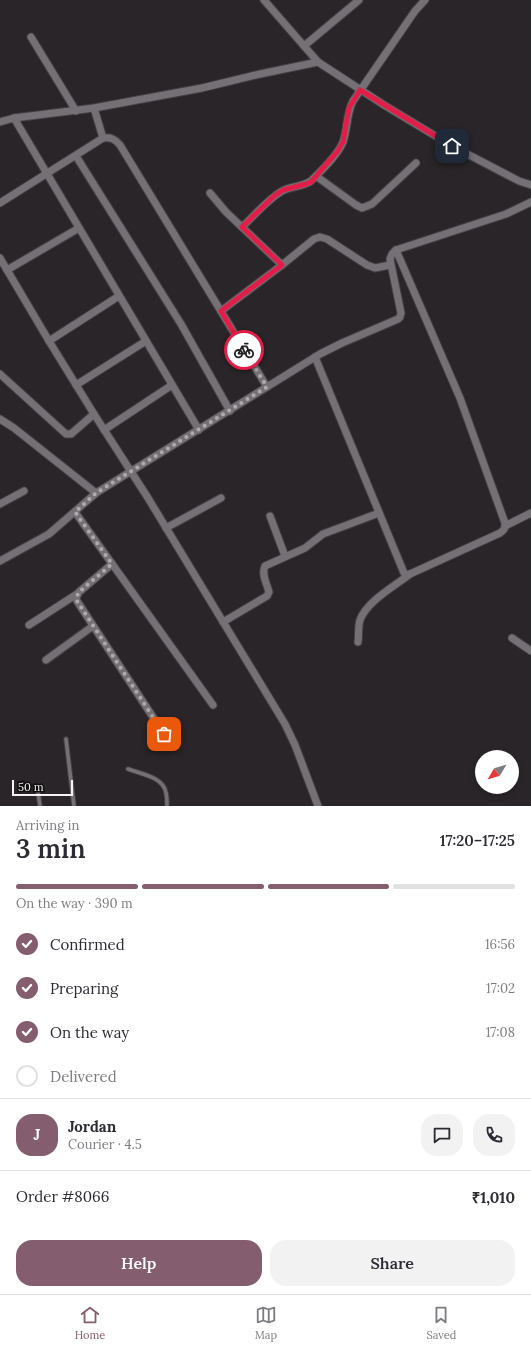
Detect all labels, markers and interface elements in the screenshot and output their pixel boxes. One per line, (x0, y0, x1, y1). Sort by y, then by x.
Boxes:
pin (435, 129, 469, 163)
icon: home (441, 135, 463, 157)
courier (224, 330, 264, 370)
icon: bike (233, 339, 255, 361)
pin (147, 717, 181, 751)
icon: bag (153, 723, 175, 745)
north arrow (475, 750, 519, 794)
map controls (475, 750, 519, 794)
scale bar (12, 778, 73, 797)
text: 50 m (18, 780, 44, 794)
text: Arriving in (16, 817, 79, 834)
text: 17:20–17:25 (440, 831, 515, 850)
text: 3 min (16, 832, 86, 865)
text: On the way · 390 m (16, 895, 133, 912)
icon: check (16, 933, 38, 955)
text: Confirmed (50, 935, 125, 954)
text: 16:56 (485, 936, 515, 953)
icon: check (16, 977, 38, 999)
text: Preparing (50, 979, 118, 998)
text: 17:02 (486, 980, 515, 997)
icon: check (16, 1021, 38, 1043)
text: On the way (50, 1023, 129, 1042)
text: 17:08 (486, 1024, 515, 1041)
text: Delivered (50, 1067, 117, 1086)
button: chat (421, 1114, 463, 1156)
button: phone (473, 1114, 515, 1156)
text: Jordan (68, 1117, 116, 1136)
text: J (34, 1125, 40, 1144)
text: Courier · 4.5 (68, 1136, 142, 1153)
text: Order #8066 (16, 1187, 109, 1206)
text: ₹1,010 (472, 1188, 515, 1207)
button: Help (16, 1240, 262, 1286)
button: Share (270, 1240, 515, 1286)
tab: Home (75, 1304, 105, 1342)
tab: Map (255, 1304, 277, 1342)
tab: Saved (426, 1304, 456, 1342)

